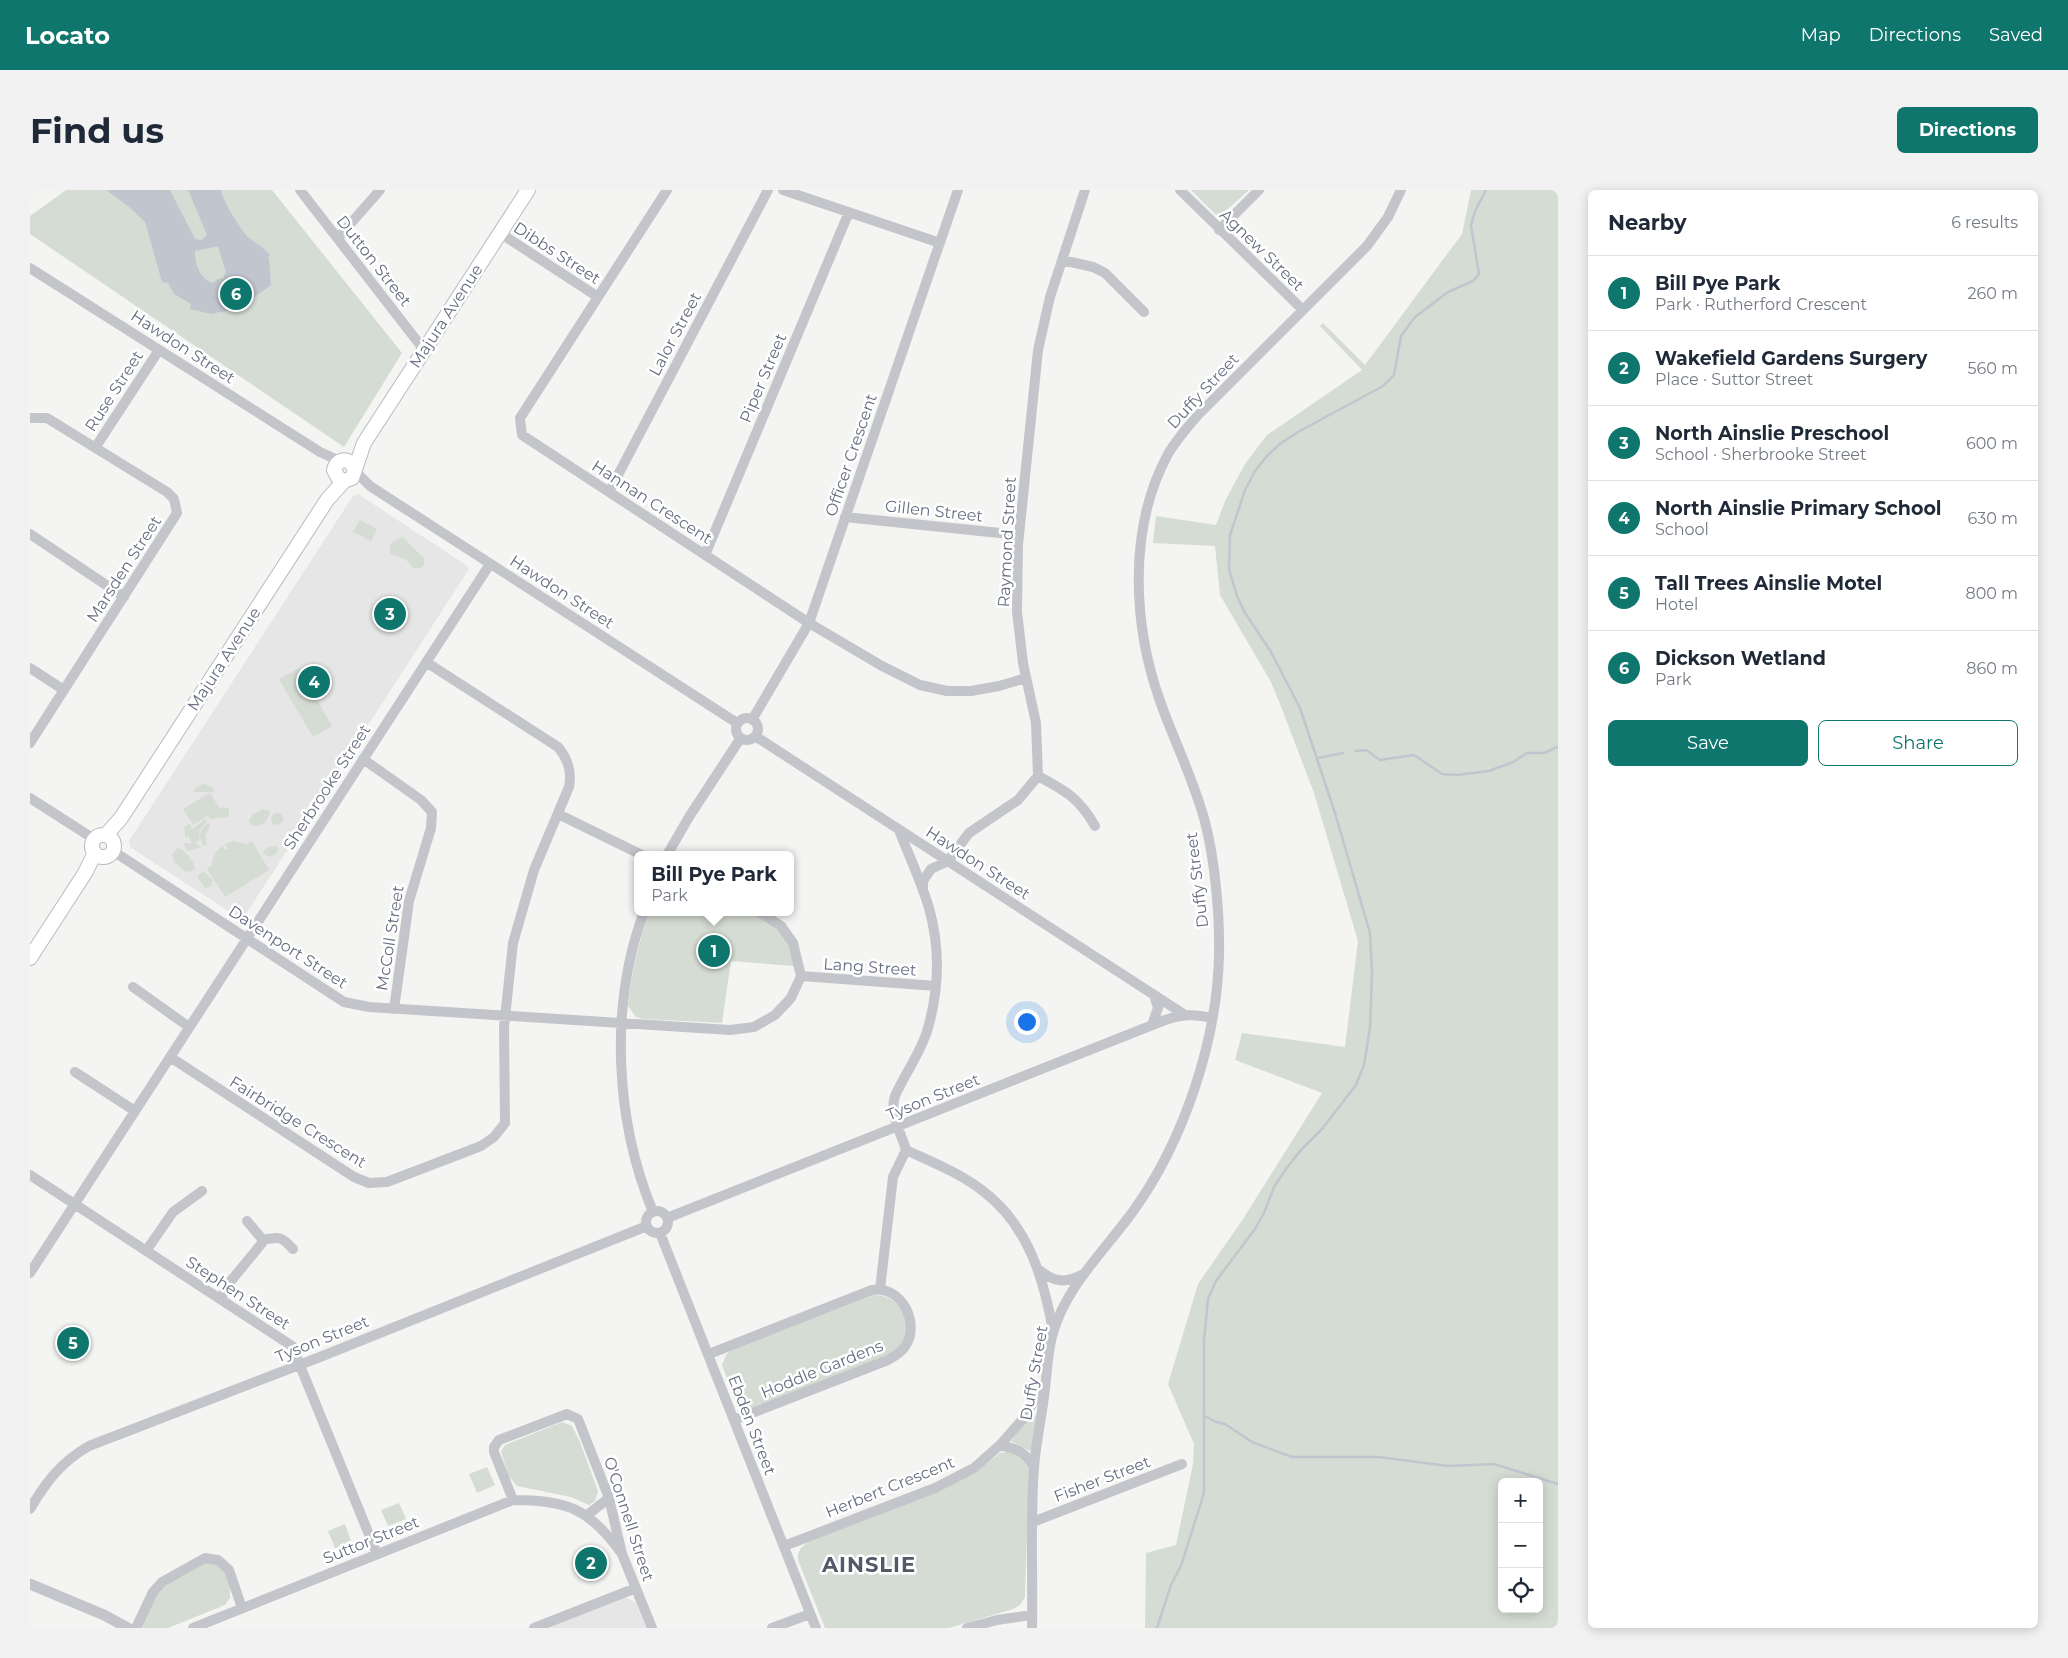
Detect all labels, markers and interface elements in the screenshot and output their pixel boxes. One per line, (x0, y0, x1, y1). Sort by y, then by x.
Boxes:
text: Locato (25, 21, 110, 50)
text: Map (1801, 24, 1841, 46)
text: Directions (1869, 24, 1961, 46)
text: Saved (1989, 24, 2043, 46)
button: Directions (1897, 107, 2038, 153)
text: Find us (30, 109, 164, 152)
street label: Agnew Street (1216, 205, 1308, 295)
text: Nearby (1608, 210, 1687, 235)
street label: Dutton Street (333, 212, 416, 311)
text: 6 results (1951, 213, 2018, 232)
street label: Dibbs Street (510, 218, 604, 288)
street label: Majura Avenue (405, 261, 487, 371)
text: Bill Pye Park (1655, 272, 1780, 295)
pin: 6 (220, 275, 252, 313)
text: 1 (1621, 284, 1627, 303)
text: 260 m (1967, 284, 2018, 303)
street label: Lalor Street (645, 288, 705, 379)
text: Park · Rutherford Crescent (1655, 295, 1867, 314)
street label: Hawdon Street (127, 306, 239, 388)
street label: Piper Street (736, 330, 791, 426)
street label: Ruse Street (81, 347, 147, 435)
text: Wakefield Gardens Surgery (1655, 347, 1927, 370)
street label: Duffy Street (1163, 349, 1243, 433)
text: 2 (1619, 359, 1629, 378)
text: 560 m (1967, 359, 2018, 378)
text: Place · Suttor Street (1655, 370, 1813, 389)
street label: Officer Crescent (821, 391, 881, 519)
text: North Ainslie Preschool (1655, 422, 1889, 445)
text: 3 (1619, 434, 1629, 453)
text: 600 m (1966, 434, 2018, 453)
text: School · Sherbrooke Street (1655, 445, 1867, 464)
street label: Hannan Crescent (588, 456, 716, 548)
street label: Raymond Street (994, 476, 1020, 608)
street label: Gillen Street (884, 496, 984, 526)
text: North Ainslie Primary School (1655, 497, 1942, 520)
text: 4 (1618, 509, 1630, 528)
text: 630 m (1967, 509, 2018, 528)
street label: Marsden Street (83, 512, 166, 626)
text: School (1655, 520, 1709, 539)
street label: Hawdon Street (506, 551, 618, 633)
text: Tall Trees Ainslie Motel (1655, 572, 1882, 595)
text: 5 (1619, 584, 1629, 603)
text: 800 m (1965, 584, 2018, 603)
pin: 3 (374, 595, 406, 633)
text: Hotel (1655, 595, 1698, 614)
street label: Majura Avenue (183, 604, 265, 714)
text: Dickson Wetland (1655, 647, 1826, 670)
text: 6 (1619, 659, 1629, 678)
text: 860 m (1966, 659, 2018, 678)
pin: 4 (298, 663, 330, 701)
text: Park (1655, 670, 1692, 689)
button: Save (1608, 720, 1808, 766)
button: Share (1818, 720, 2018, 766)
street label: Sherbrooke Street (279, 721, 375, 853)
street label: Hawdon Street (922, 822, 1034, 904)
street label: Duffy Street (1182, 831, 1212, 929)
popup (634, 851, 794, 916)
text: Bill Pye Park (651, 863, 777, 886)
street label: McColl Street (372, 883, 408, 992)
text: Park (651, 886, 688, 905)
street label: Davenport Street (225, 901, 351, 993)
pin: 1 (698, 932, 730, 970)
street label: Lang Street (823, 954, 918, 980)
your location (1014, 1009, 1040, 1035)
street label: Tyson Street (884, 1069, 983, 1124)
street label: Fairbridge Crescent (226, 1072, 370, 1172)
street label: Stephen Street (182, 1252, 294, 1334)
street label: Tyson Street (273, 1311, 372, 1366)
pin: 5 (57, 1324, 89, 1362)
street label: Duffy Street (1016, 1324, 1052, 1422)
street label: Hoddle Gardens (758, 1336, 886, 1402)
street label: Ebden Street (724, 1372, 780, 1478)
street label: Herbert Crescent (823, 1452, 958, 1522)
street label: Fisher Street (1051, 1452, 1153, 1506)
street label: O'Connell Street (600, 1454, 658, 1584)
map controls (1498, 1478, 1543, 1613)
button: + (1498, 1478, 1543, 1523)
street label: Suttor Street (320, 1512, 422, 1568)
button: − (1498, 1523, 1543, 1568)
pin: 2 (575, 1544, 607, 1582)
district label: AINSLIE (821, 1552, 916, 1577)
button: locate (1498, 1568, 1543, 1613)

